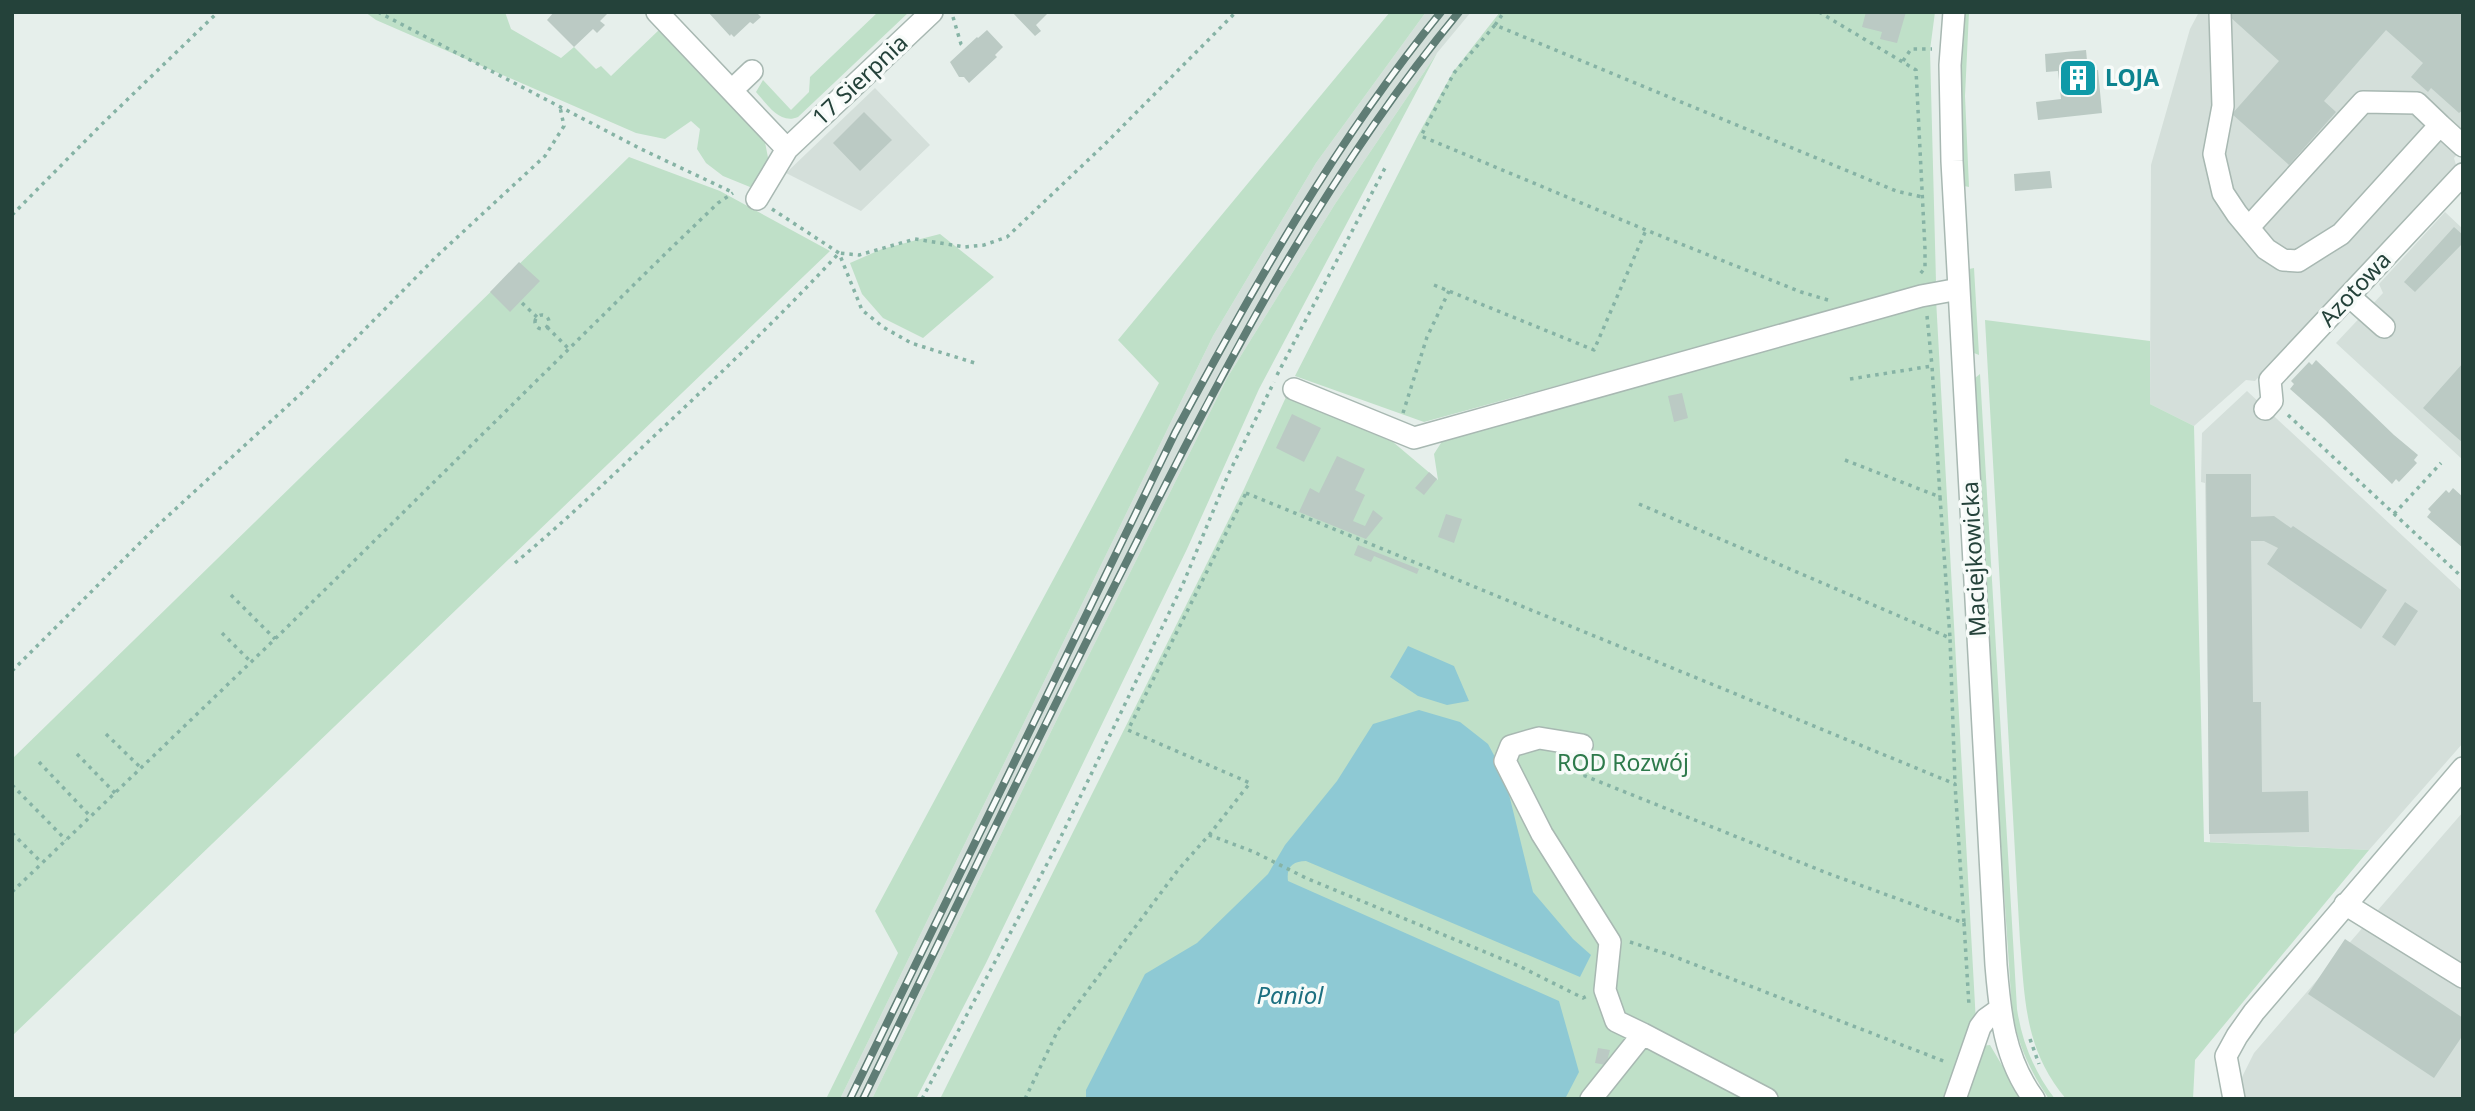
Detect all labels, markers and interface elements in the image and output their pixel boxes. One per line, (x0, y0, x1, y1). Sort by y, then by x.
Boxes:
street label: 17 Sierpnia (804, 26, 914, 132)
building icon: LOJA (2057, 57, 2099, 99)
place label: LOJA (2105, 61, 2159, 93)
street label: Azotowa (2311, 244, 2397, 333)
street label: Maciejkowicka (1953, 481, 1993, 638)
park label: ROD Rozwój (1557, 746, 1689, 778)
water label: Paniol (1256, 978, 1324, 1011)

